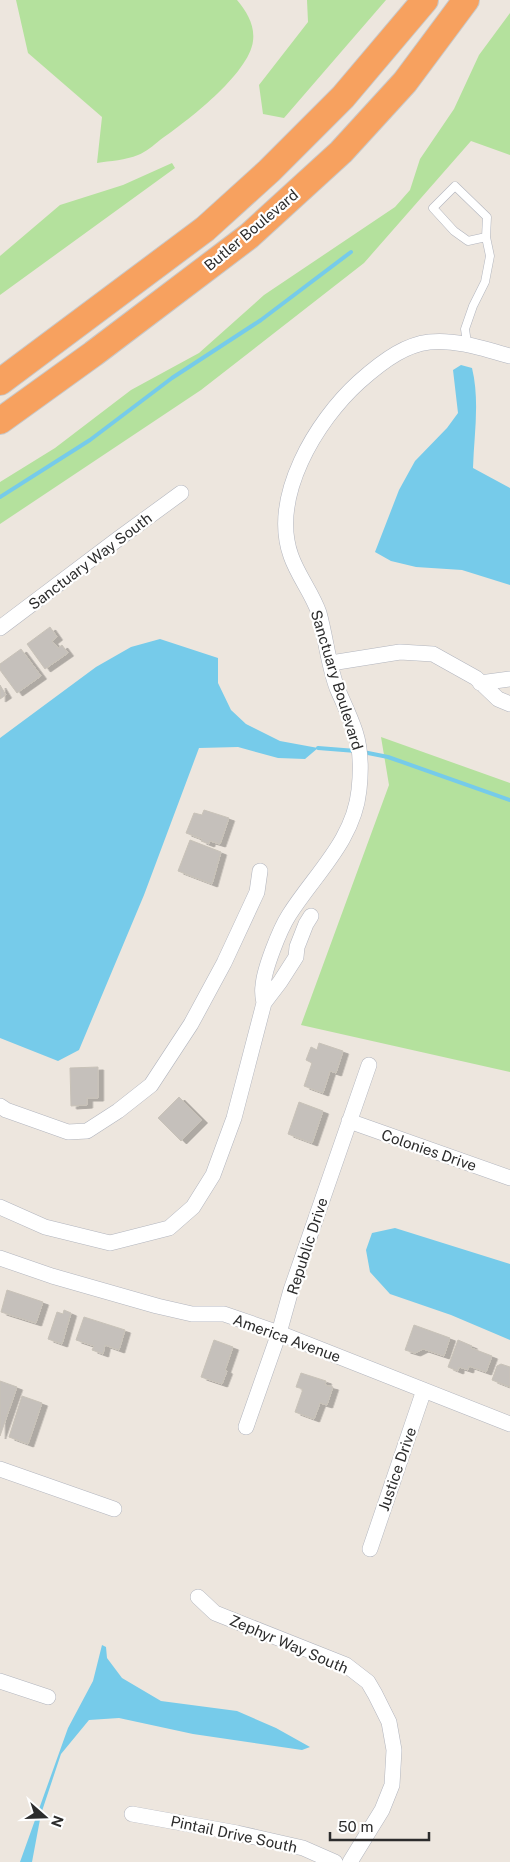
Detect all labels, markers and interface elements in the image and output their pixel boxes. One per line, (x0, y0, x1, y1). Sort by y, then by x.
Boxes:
street label: Butler Boulevard (201, 186, 301, 274)
street label: Sanctuary Way South (25, 509, 155, 613)
street label: Sanctuary Boulevard (308, 608, 366, 752)
street label: Colonies Drive (379, 1126, 479, 1174)
street label: Republic Drive (283, 1195, 331, 1297)
street label: America Avenue (231, 1311, 343, 1365)
street label: Justice Drive (375, 1425, 419, 1513)
street label: Zephyr Way South (227, 1611, 351, 1677)
north arrow (20, 1792, 70, 1842)
scale bar (330, 1810, 429, 1842)
street label: Pintail Drive South (169, 1812, 299, 1856)
text: N (48, 1814, 67, 1829)
text: 50 m (338, 1818, 373, 1835)

